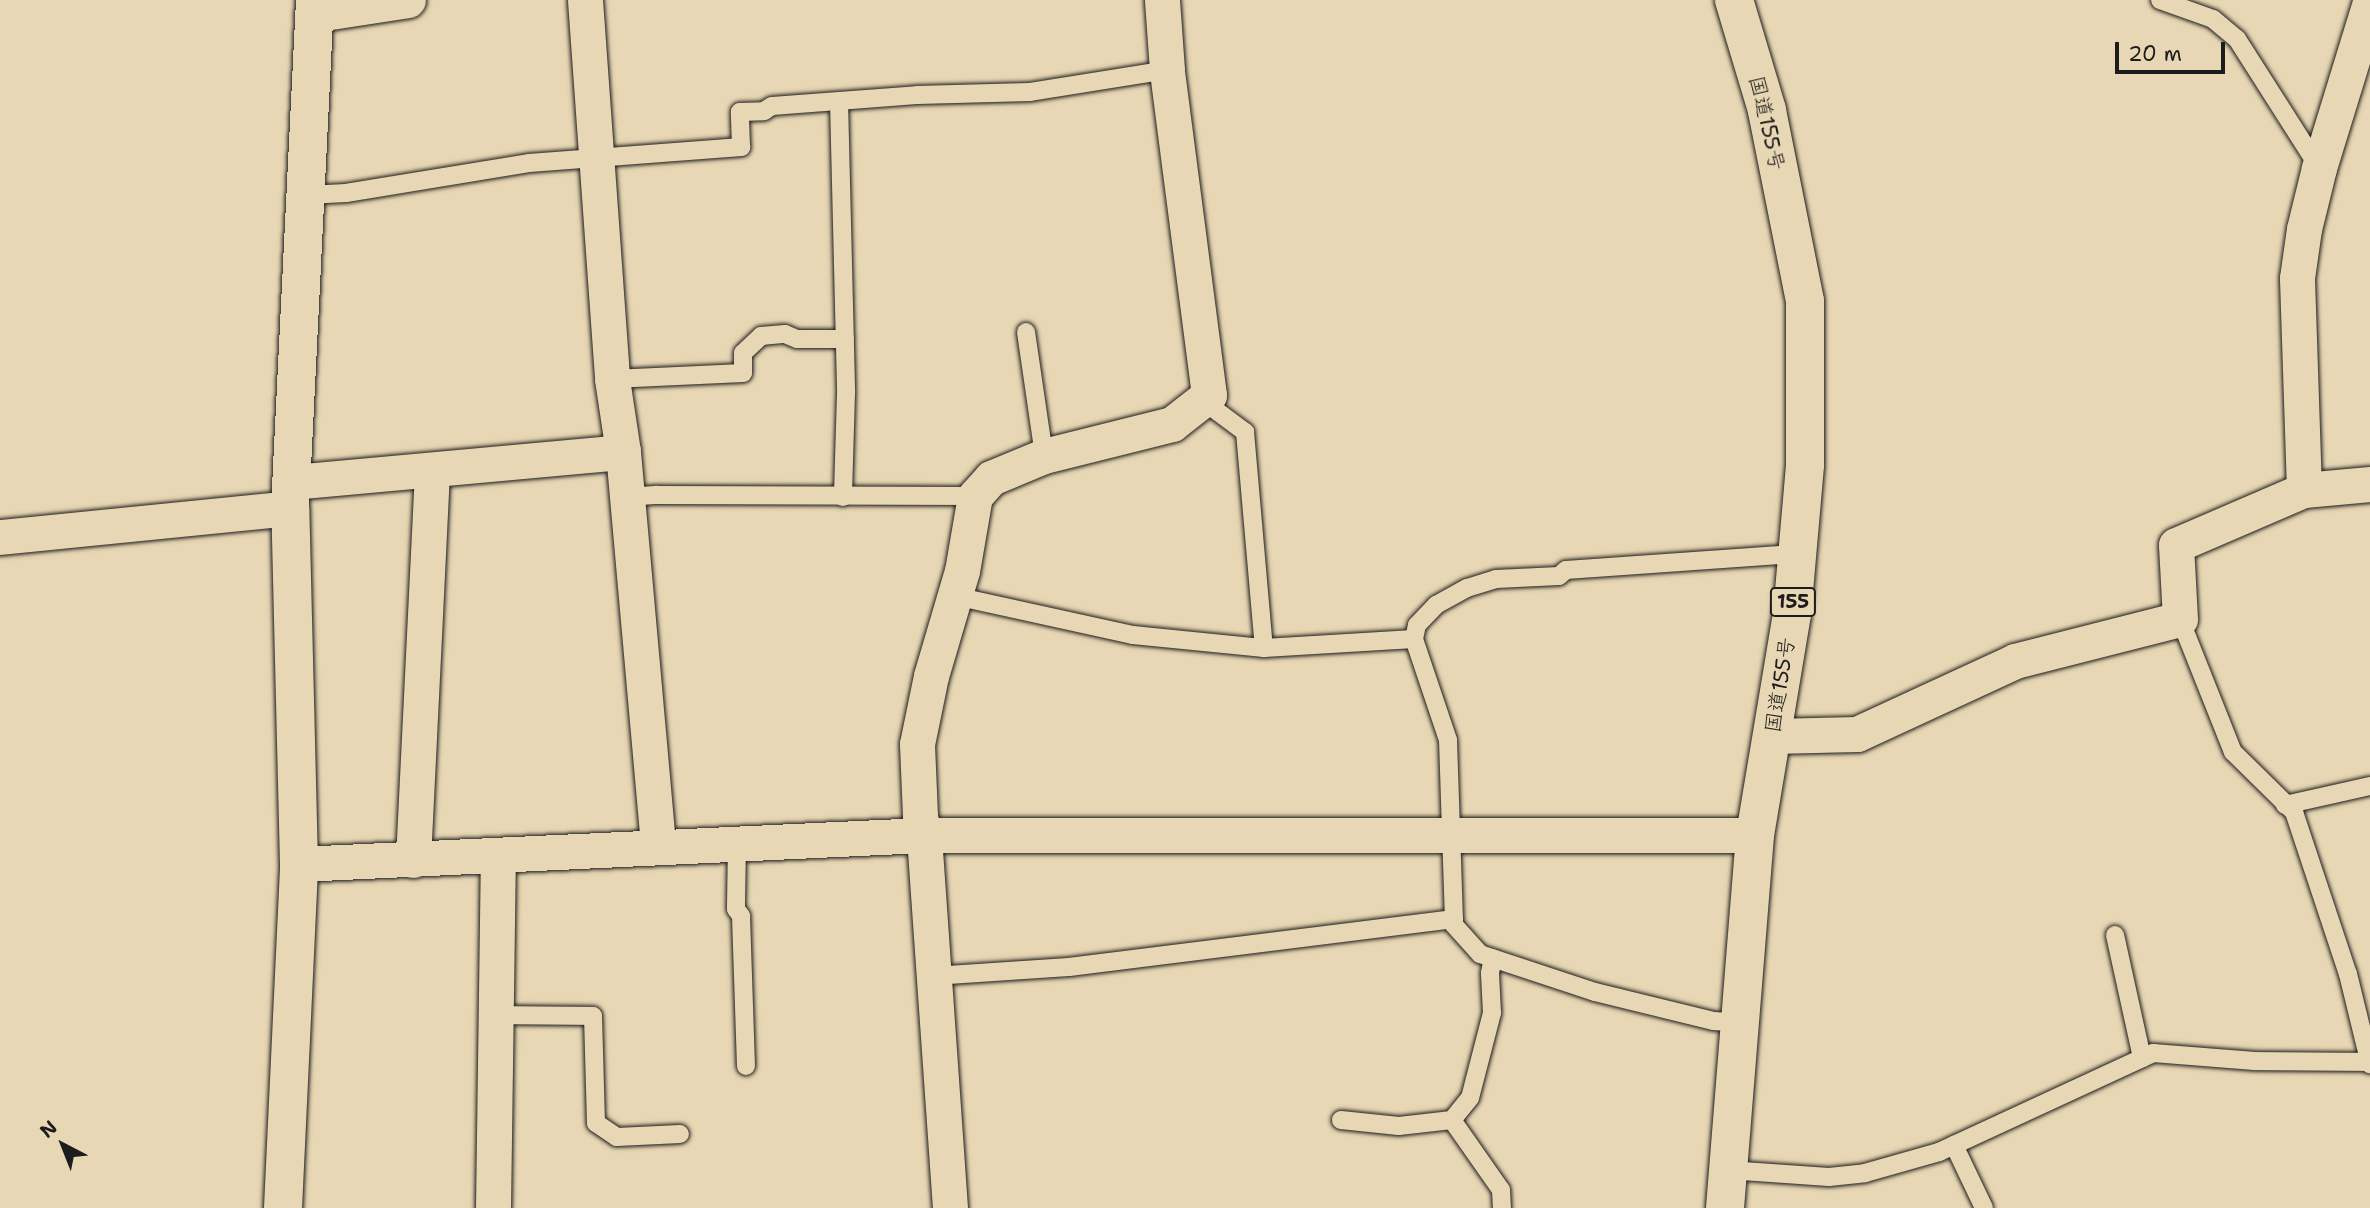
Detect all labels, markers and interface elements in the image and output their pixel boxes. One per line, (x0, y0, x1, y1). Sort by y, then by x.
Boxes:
scale bar (2118, 28, 2228, 72)
text: 20 m (2128, 40, 2182, 68)
street label: 国道155号 (1744, 73, 1790, 173)
road number: 155 (1769, 586, 1818, 618)
street label: 国道155号 (1760, 635, 1800, 735)
north arrow (28, 1110, 98, 1180)
text: N (35, 1115, 63, 1143)

